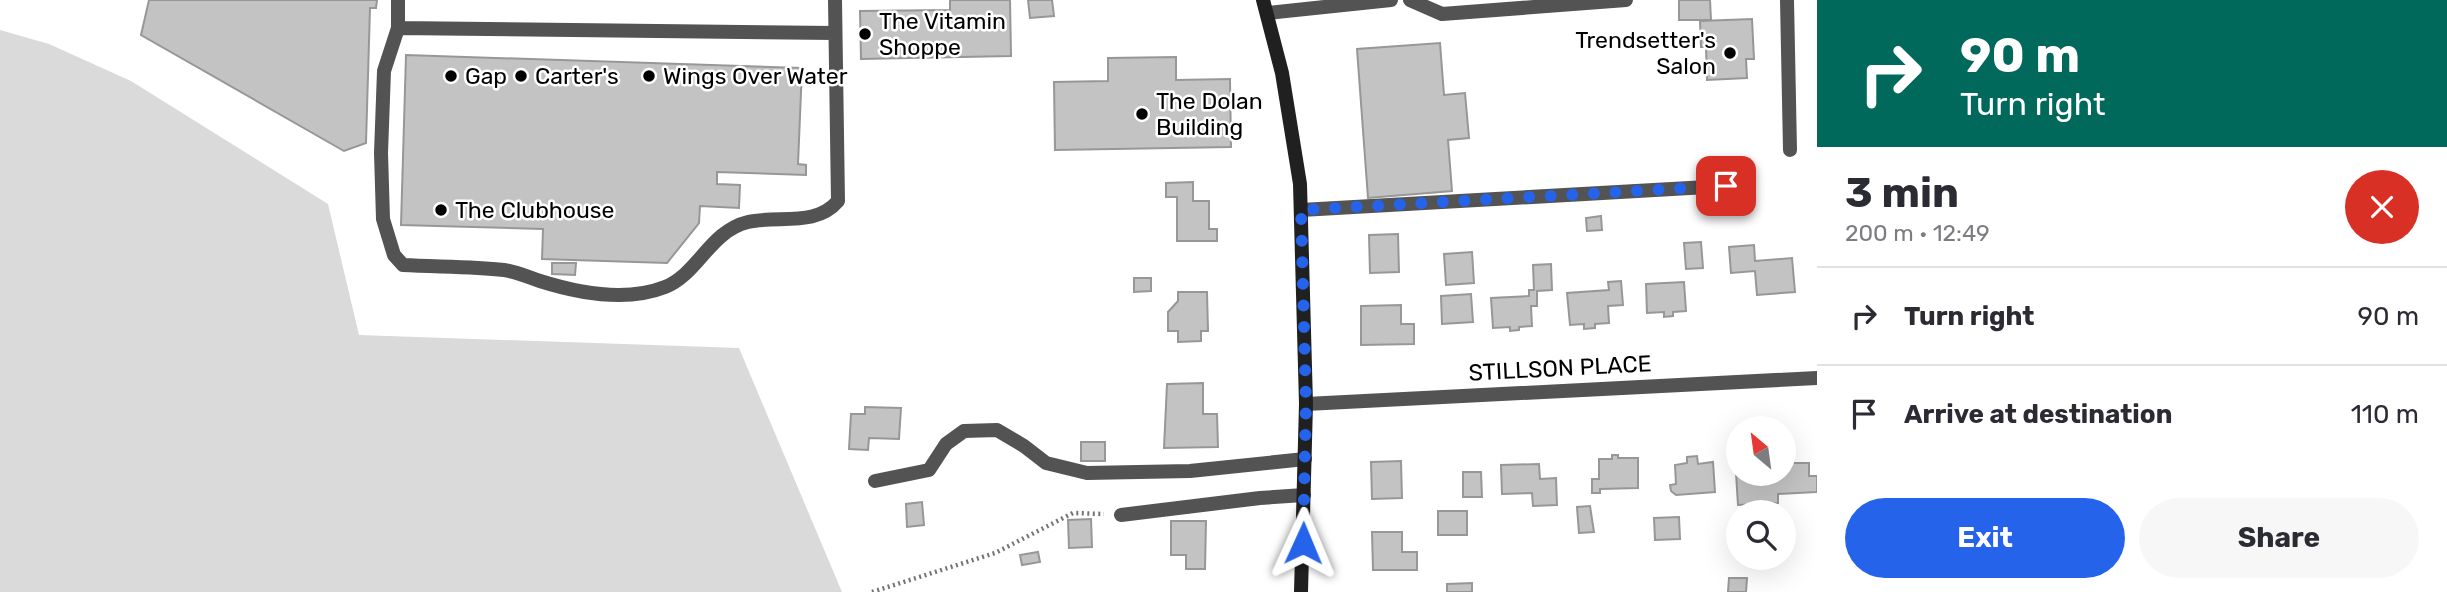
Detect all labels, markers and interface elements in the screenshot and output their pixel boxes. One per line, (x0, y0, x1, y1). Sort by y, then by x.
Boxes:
place label: The Vitamin Shoppe (879, 7, 1006, 61)
marker: The Vitamin Shoppe (857, 26, 873, 42)
place label: Trendsetter's Salon (1575, 26, 1716, 80)
text: 90 m (1960, 26, 2080, 84)
icon: right (1845, 28, 1936, 119)
marker: Trendsetter's Salon (1722, 45, 1738, 61)
place label: Gap (465, 62, 507, 90)
place label: Carter's (535, 62, 619, 90)
place label: Wings Over Water (663, 62, 848, 90)
marker: Gap (443, 68, 459, 84)
marker: Carter's (513, 68, 529, 84)
marker: Wings Over Water (641, 68, 657, 84)
text: Turn right (1960, 85, 2105, 123)
place label: The Dolan Building (1156, 87, 1263, 141)
marker: The Dolan Building (1134, 106, 1150, 122)
pin (1696, 156, 1756, 216)
icon: arrive (1707, 167, 1745, 205)
text: 3 min (1845, 168, 1959, 218)
button: close (2345, 170, 2419, 244)
place label: The Clubhouse (455, 196, 614, 224)
marker: The Clubhouse (433, 202, 449, 218)
text: 200 m · 12:49 (1845, 219, 1990, 247)
icon: right (1845, 297, 1883, 335)
text: Turn right (1904, 301, 2034, 332)
text: 90 m (2358, 301, 2419, 332)
street label: STILLSON PLACE (1468, 349, 1652, 387)
icon: arrive (1845, 395, 1883, 433)
text: Arrive at destination (1904, 399, 2172, 430)
text: 110 m (2351, 399, 2419, 430)
north arrow (1726, 416, 1796, 486)
map controls (1726, 416, 1796, 570)
button: Exit (1845, 498, 2125, 578)
button: Share (2139, 498, 2419, 578)
button: search (1726, 500, 1796, 570)
position arrow (1266, 506, 1340, 580)

